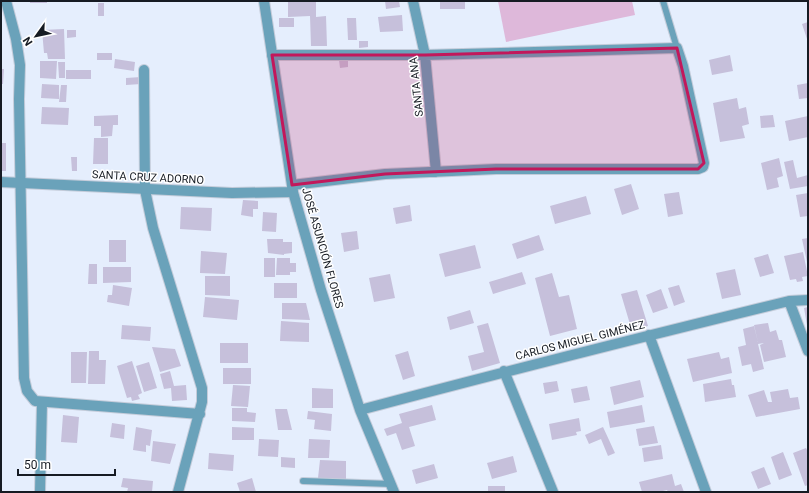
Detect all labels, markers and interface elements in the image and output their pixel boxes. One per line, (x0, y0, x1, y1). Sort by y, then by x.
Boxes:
north arrow (16, 16, 56, 56)
text: N (20, 34, 36, 48)
street label: SANTA ANA (407, 56, 426, 117)
street label: SANTA CRUZ ADORNO (92, 168, 204, 187)
street label: JOSÉ ASUNCIÓN FLORES (299, 186, 346, 310)
street label: CARLOS MIGUEL GIMÉNEZ (514, 318, 646, 363)
scale bar (18, 451, 115, 477)
text: 50 m (24, 458, 51, 472)

